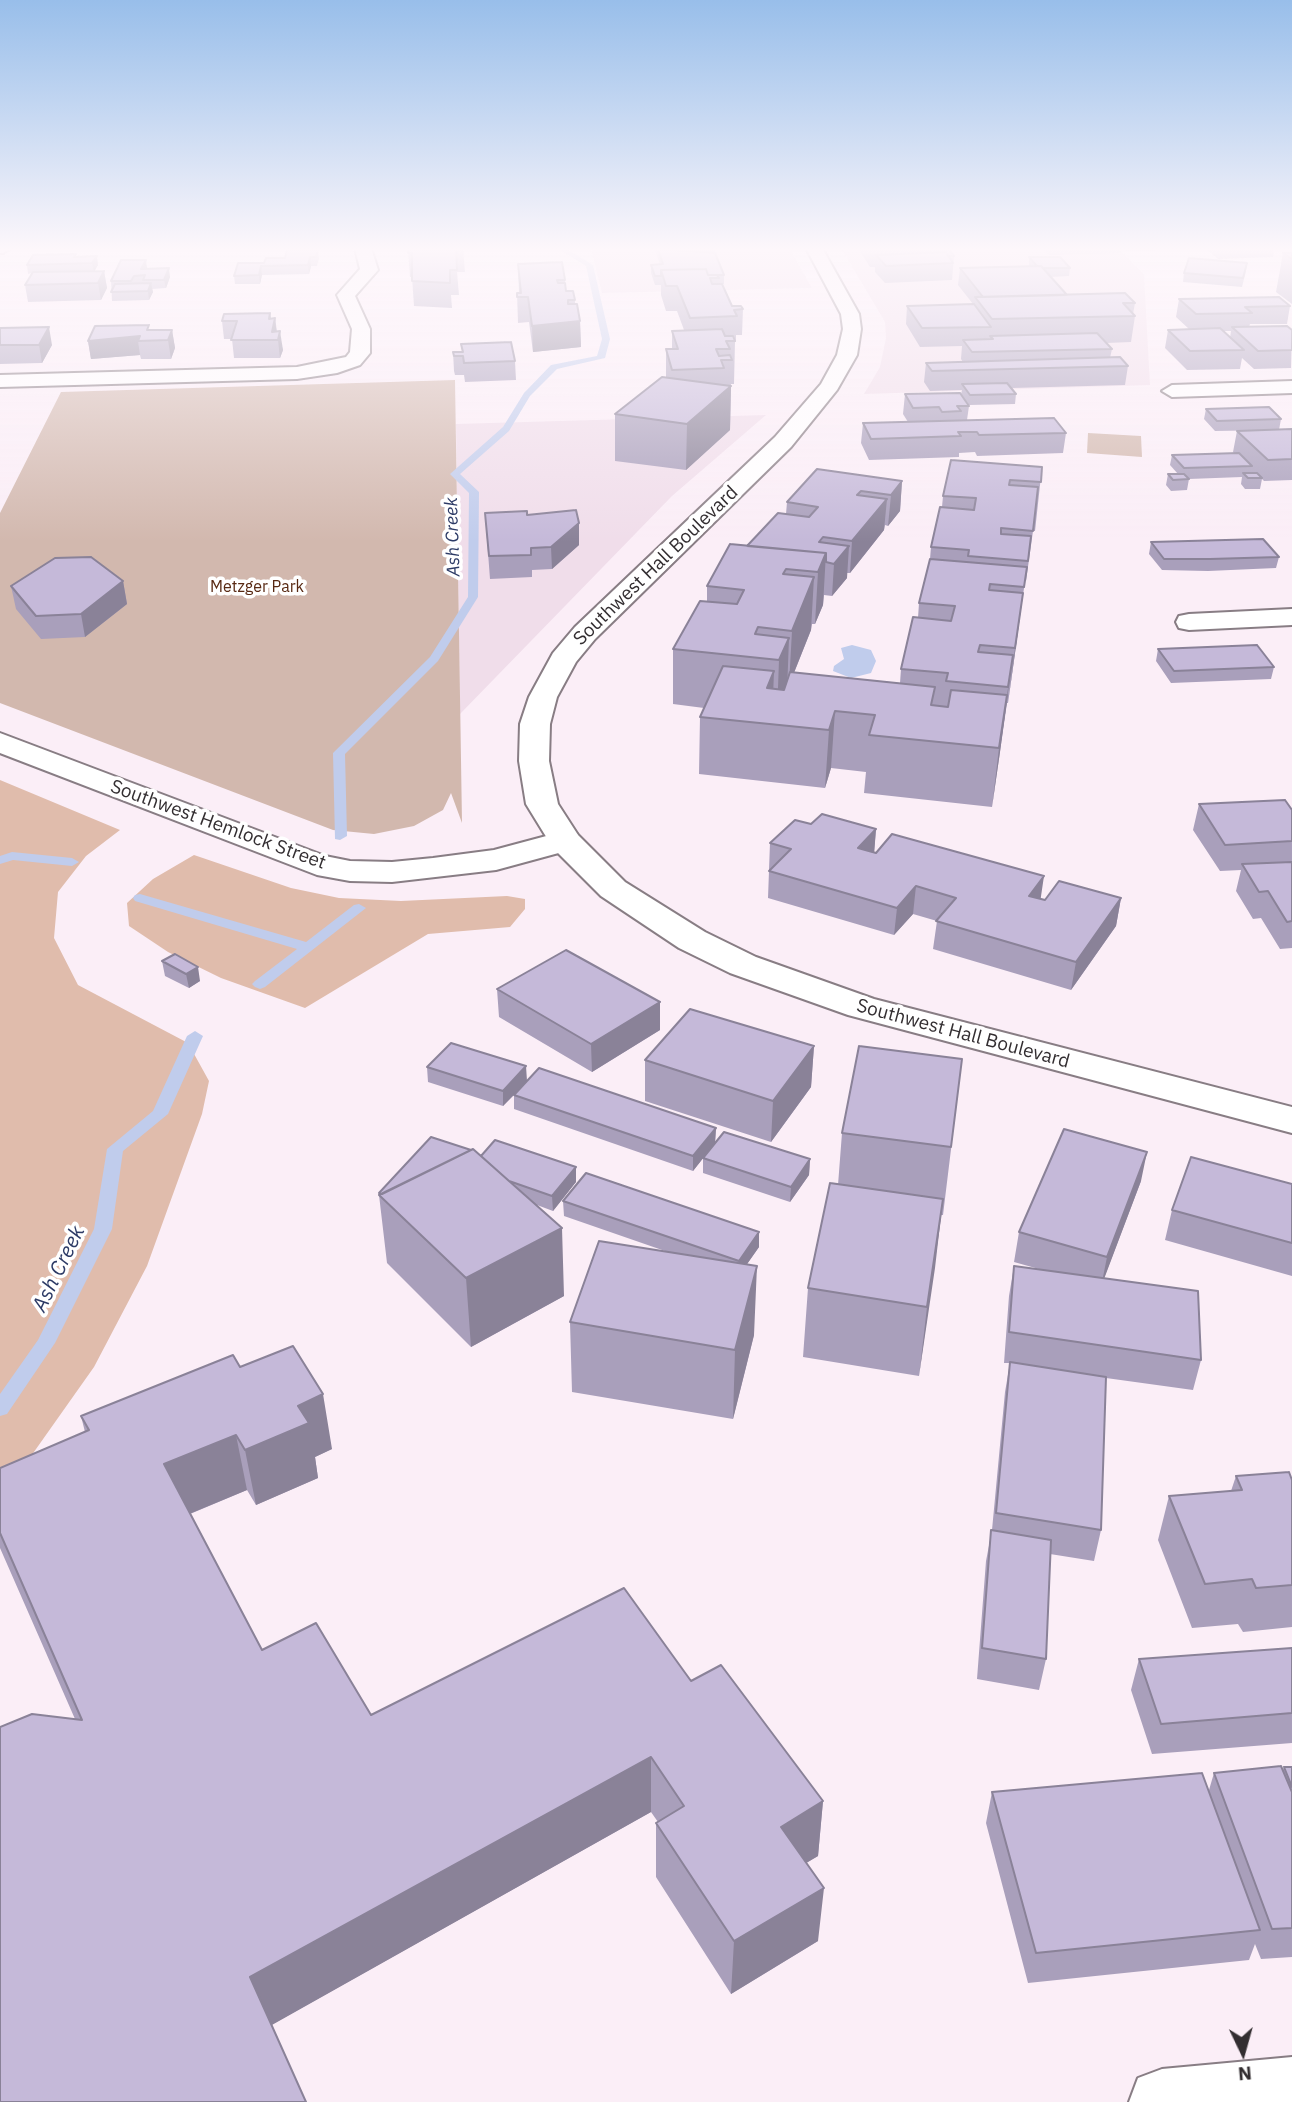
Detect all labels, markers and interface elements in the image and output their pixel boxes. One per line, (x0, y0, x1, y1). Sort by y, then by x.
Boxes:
street label: Southwest Hall Boulevard (569, 481, 743, 651)
water label: Ash Creek (441, 497, 465, 577)
park label: Metzger Park (210, 577, 304, 597)
street label: Southwest Hemlock Street (107, 775, 329, 875)
street label: Southwest Hall Boulevard (854, 995, 1072, 1073)
water label: Ash Creek (27, 1222, 91, 1316)
north arrow (1208, 2018, 1278, 2088)
text: N (1237, 2061, 1253, 2086)

